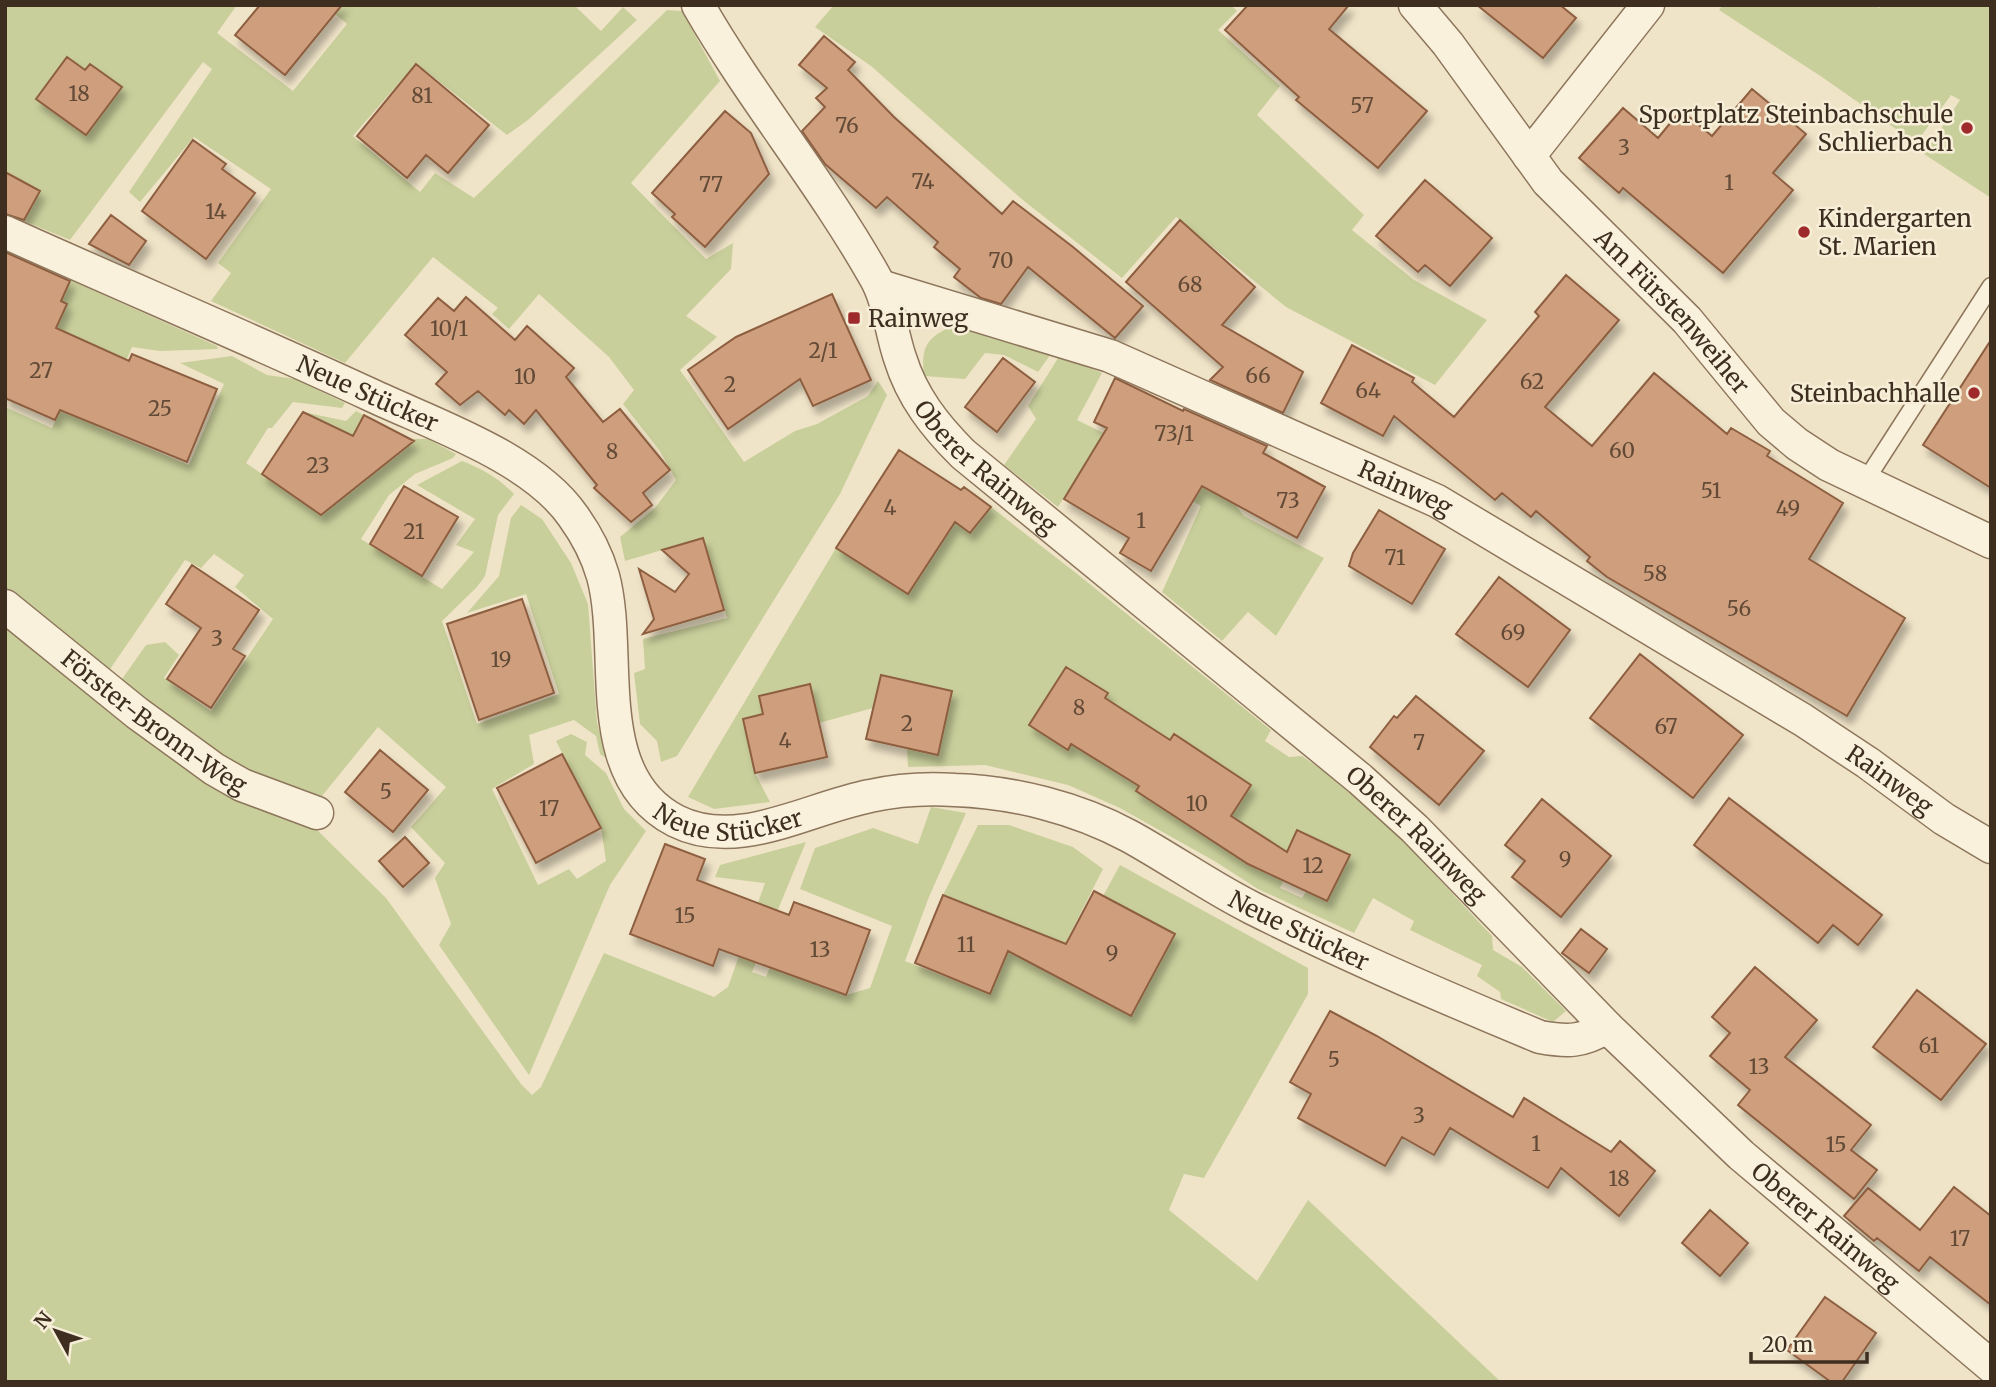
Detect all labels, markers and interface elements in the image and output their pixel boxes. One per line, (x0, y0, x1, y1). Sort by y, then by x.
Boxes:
house number: 18 (68, 80, 90, 107)
house number: 81 (411, 82, 433, 109)
house number: 57 (1350, 92, 1374, 119)
place label: Sportplatz Steinbachschule Schlierbach (1639, 99, 1953, 158)
house number: 76 (835, 112, 859, 139)
marker: Sportplatz Steinbachschule Schlierbach (1959, 120, 1975, 136)
house number: 3 (1618, 134, 1630, 161)
house number: 74 (911, 168, 935, 195)
house number: 1 (1724, 169, 1734, 196)
house number: 77 (699, 171, 723, 198)
house number: 14 (205, 198, 227, 225)
place label: Kindergarten St. Marien (1818, 203, 1972, 262)
street label: Am Fürstenweiher (1588, 221, 1757, 400)
marker: Kindergarten St. Marien (1796, 224, 1812, 240)
house number: 70 (989, 247, 1013, 274)
house number: 68 (1177, 271, 1203, 298)
place label: Rainweg (868, 303, 969, 334)
marker: Rainweg (846, 310, 862, 326)
house number: 10/1 (430, 315, 468, 342)
house number: 2/1 (808, 337, 838, 364)
street label: Neue Stücker (292, 348, 444, 439)
house number: 27 (29, 357, 53, 384)
house number: 66 (1245, 362, 1271, 389)
house number: 10 (514, 363, 536, 390)
house number: 62 (1520, 368, 1544, 395)
house number: 2 (724, 371, 736, 398)
house number: 64 (1355, 377, 1381, 404)
place label: Steinbachhalle (1790, 378, 1960, 409)
marker: Steinbachhalle (1966, 385, 1982, 401)
street label: Oberer Rainweg (908, 394, 1064, 541)
house number: 25 (148, 395, 172, 422)
house number: 73/1 (1154, 420, 1194, 447)
house number: 60 (1609, 437, 1635, 464)
house number: 8 (606, 438, 618, 465)
house number: 23 (306, 452, 330, 479)
street label: Rainweg (1354, 453, 1459, 523)
house number: 51 (1701, 477, 1721, 504)
house number: 73 (1276, 487, 1300, 514)
house number: 4 (884, 494, 897, 521)
house number: 49 (1776, 495, 1800, 522)
house number: 1 (1136, 507, 1146, 534)
house number: 21 (403, 518, 425, 545)
house number: 71 (1384, 544, 1406, 571)
house number: 58 (1643, 560, 1667, 587)
house number: 56 (1727, 595, 1751, 622)
house number: 69 (1501, 619, 1525, 646)
house number: 3 (211, 625, 223, 652)
street label: Förster-Bronn-Weg (55, 642, 253, 800)
house number: 19 (490, 646, 512, 673)
house number: 8 (1073, 694, 1085, 721)
house number: 2 (901, 710, 913, 737)
house number: 67 (1654, 713, 1678, 740)
house number: 4 (779, 727, 792, 754)
house number: 7 (1413, 729, 1425, 756)
street label: Rainweg (1840, 738, 1940, 822)
street label: Oberer Rainweg (1340, 759, 1494, 910)
house number: 5 (380, 778, 392, 805)
house number: 10 (1186, 790, 1208, 817)
house number: 17 (539, 795, 559, 822)
street label: Neue Stücker (648, 796, 807, 847)
house number: 9 (1559, 846, 1571, 873)
house number: 12 (1302, 852, 1324, 879)
street label: Neue Stücker (1223, 883, 1374, 977)
house number: 15 (674, 902, 696, 929)
house number: 11 (957, 931, 975, 958)
house number: 13 (810, 936, 830, 963)
house number: 9 (1106, 940, 1118, 967)
house number: 61 (1919, 1032, 1939, 1059)
house number: 5 (1328, 1046, 1340, 1073)
house number: 13 (1749, 1053, 1769, 1080)
house number: 3 (1413, 1102, 1425, 1129)
house number: 1 (1531, 1130, 1541, 1157)
house number: 15 (1825, 1131, 1847, 1158)
street label: Oberer Rainweg (1745, 1155, 1907, 1298)
house number: 18 (1608, 1165, 1630, 1192)
house number: 17 (1950, 1225, 1970, 1252)
north arrow (21, 1296, 91, 1366)
text: N (29, 1307, 57, 1334)
scale bar (1751, 1320, 1867, 1364)
text: 20 m (1762, 1331, 1814, 1358)

